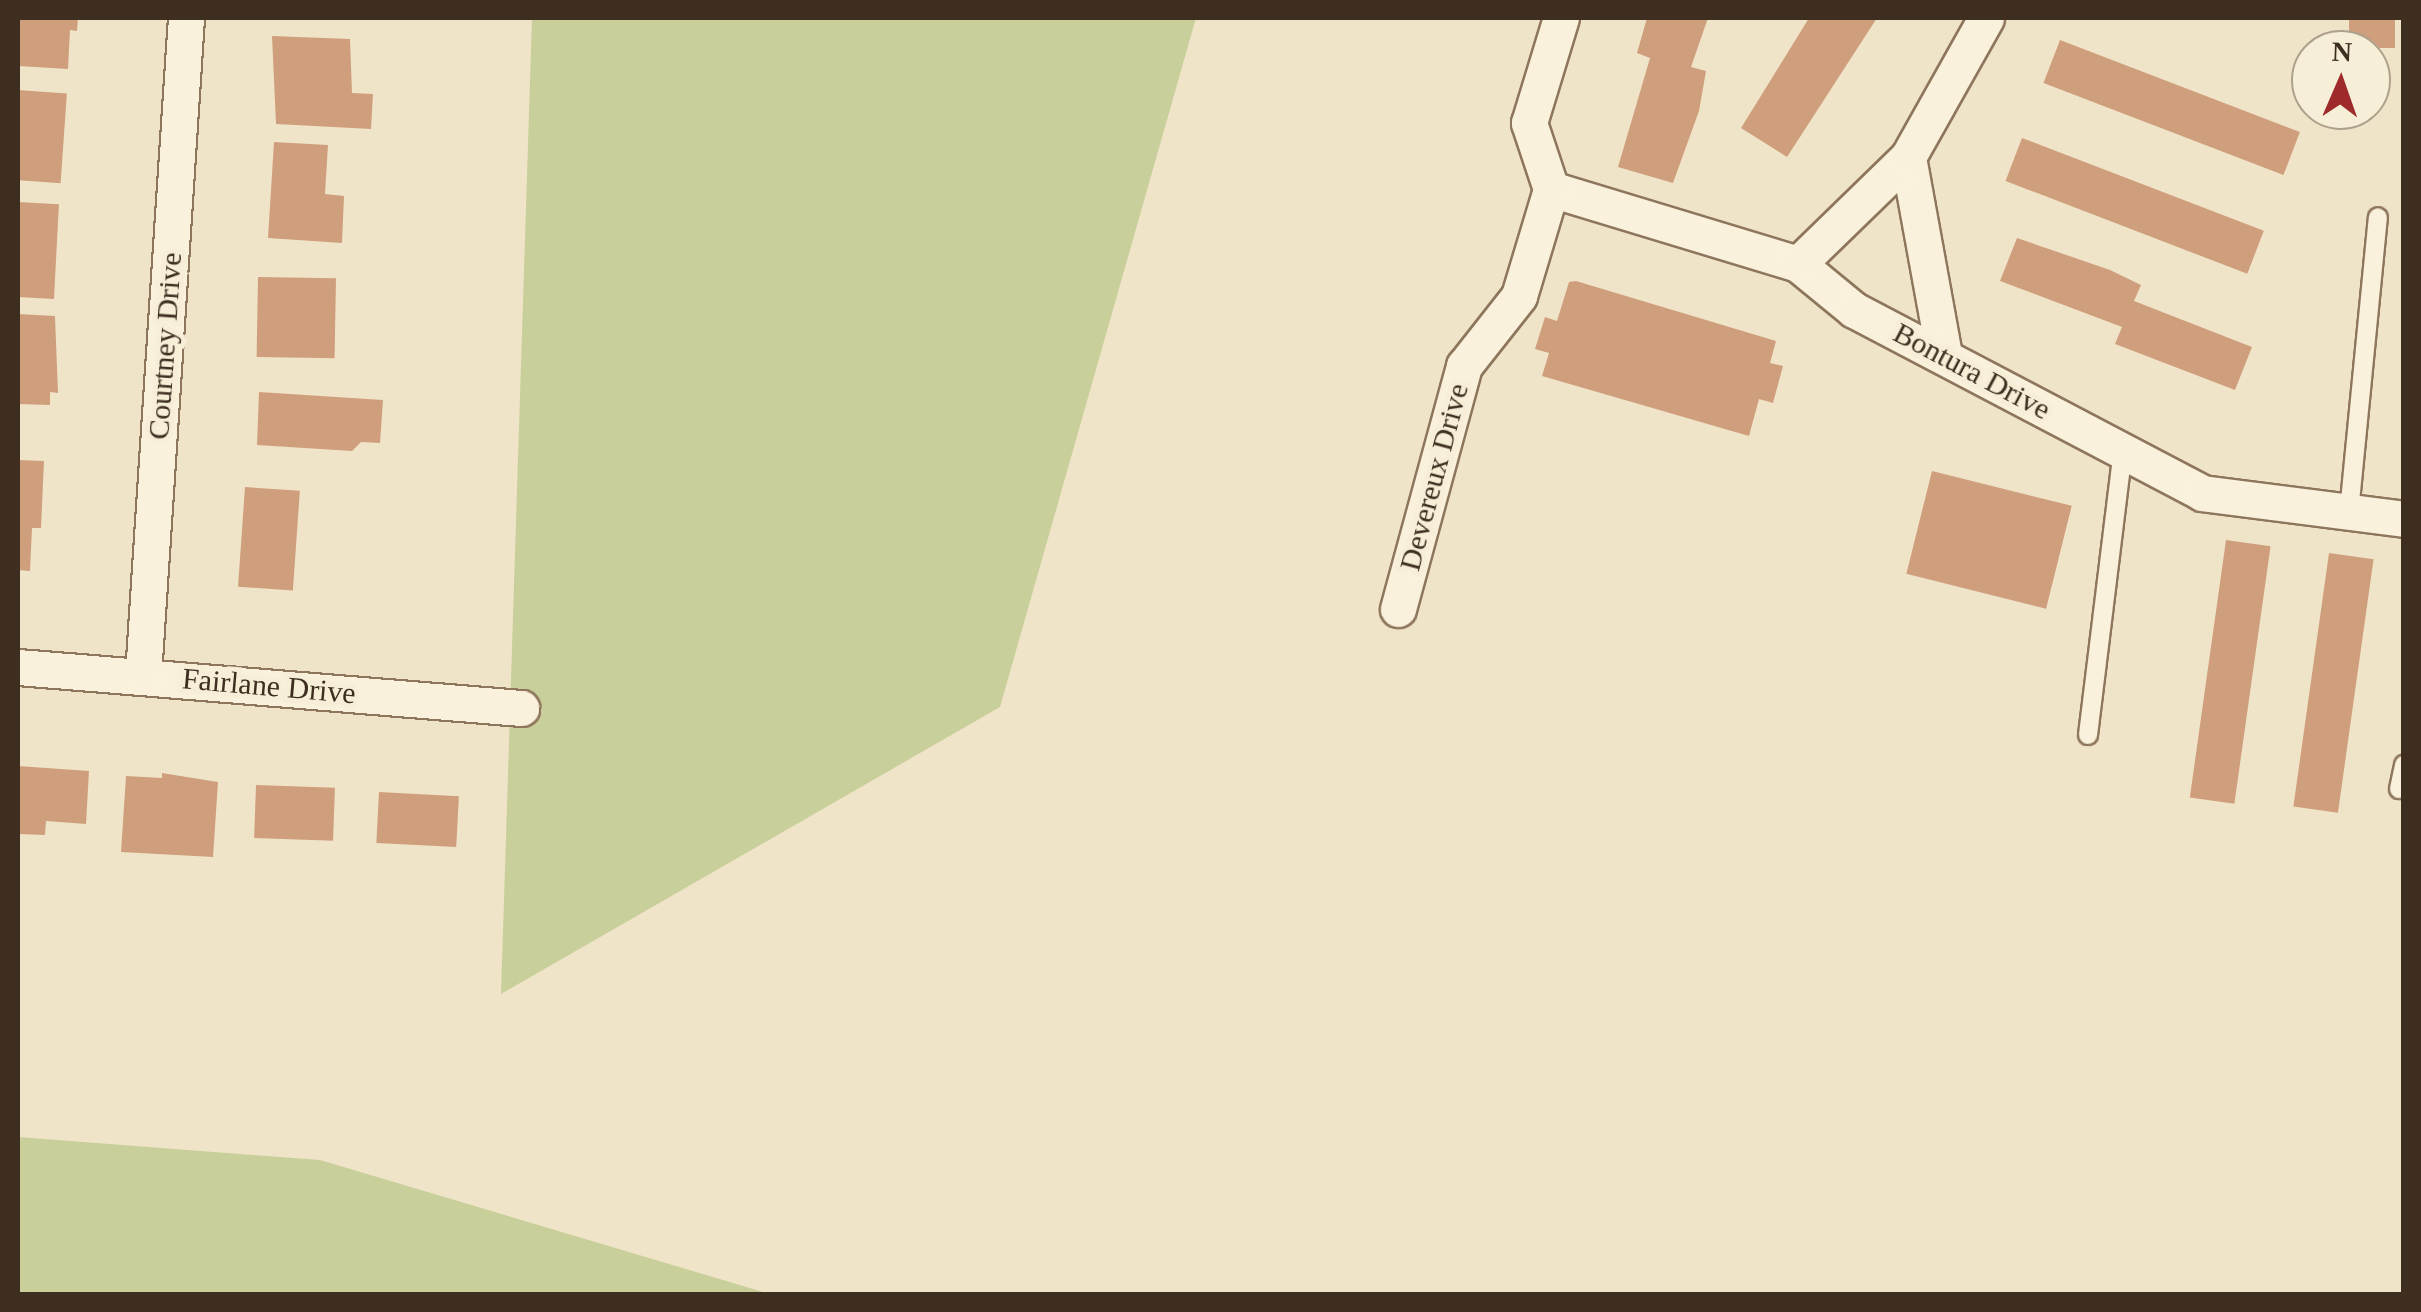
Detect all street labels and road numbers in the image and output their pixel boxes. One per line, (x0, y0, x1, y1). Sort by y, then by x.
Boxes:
street label: Courtney Drive (141, 251, 189, 441)
street label: Bontura Drive (1887, 315, 2057, 427)
street label: Devereux Drive (1392, 379, 1476, 575)
street label: Fairlane Drive (181, 660, 357, 712)

